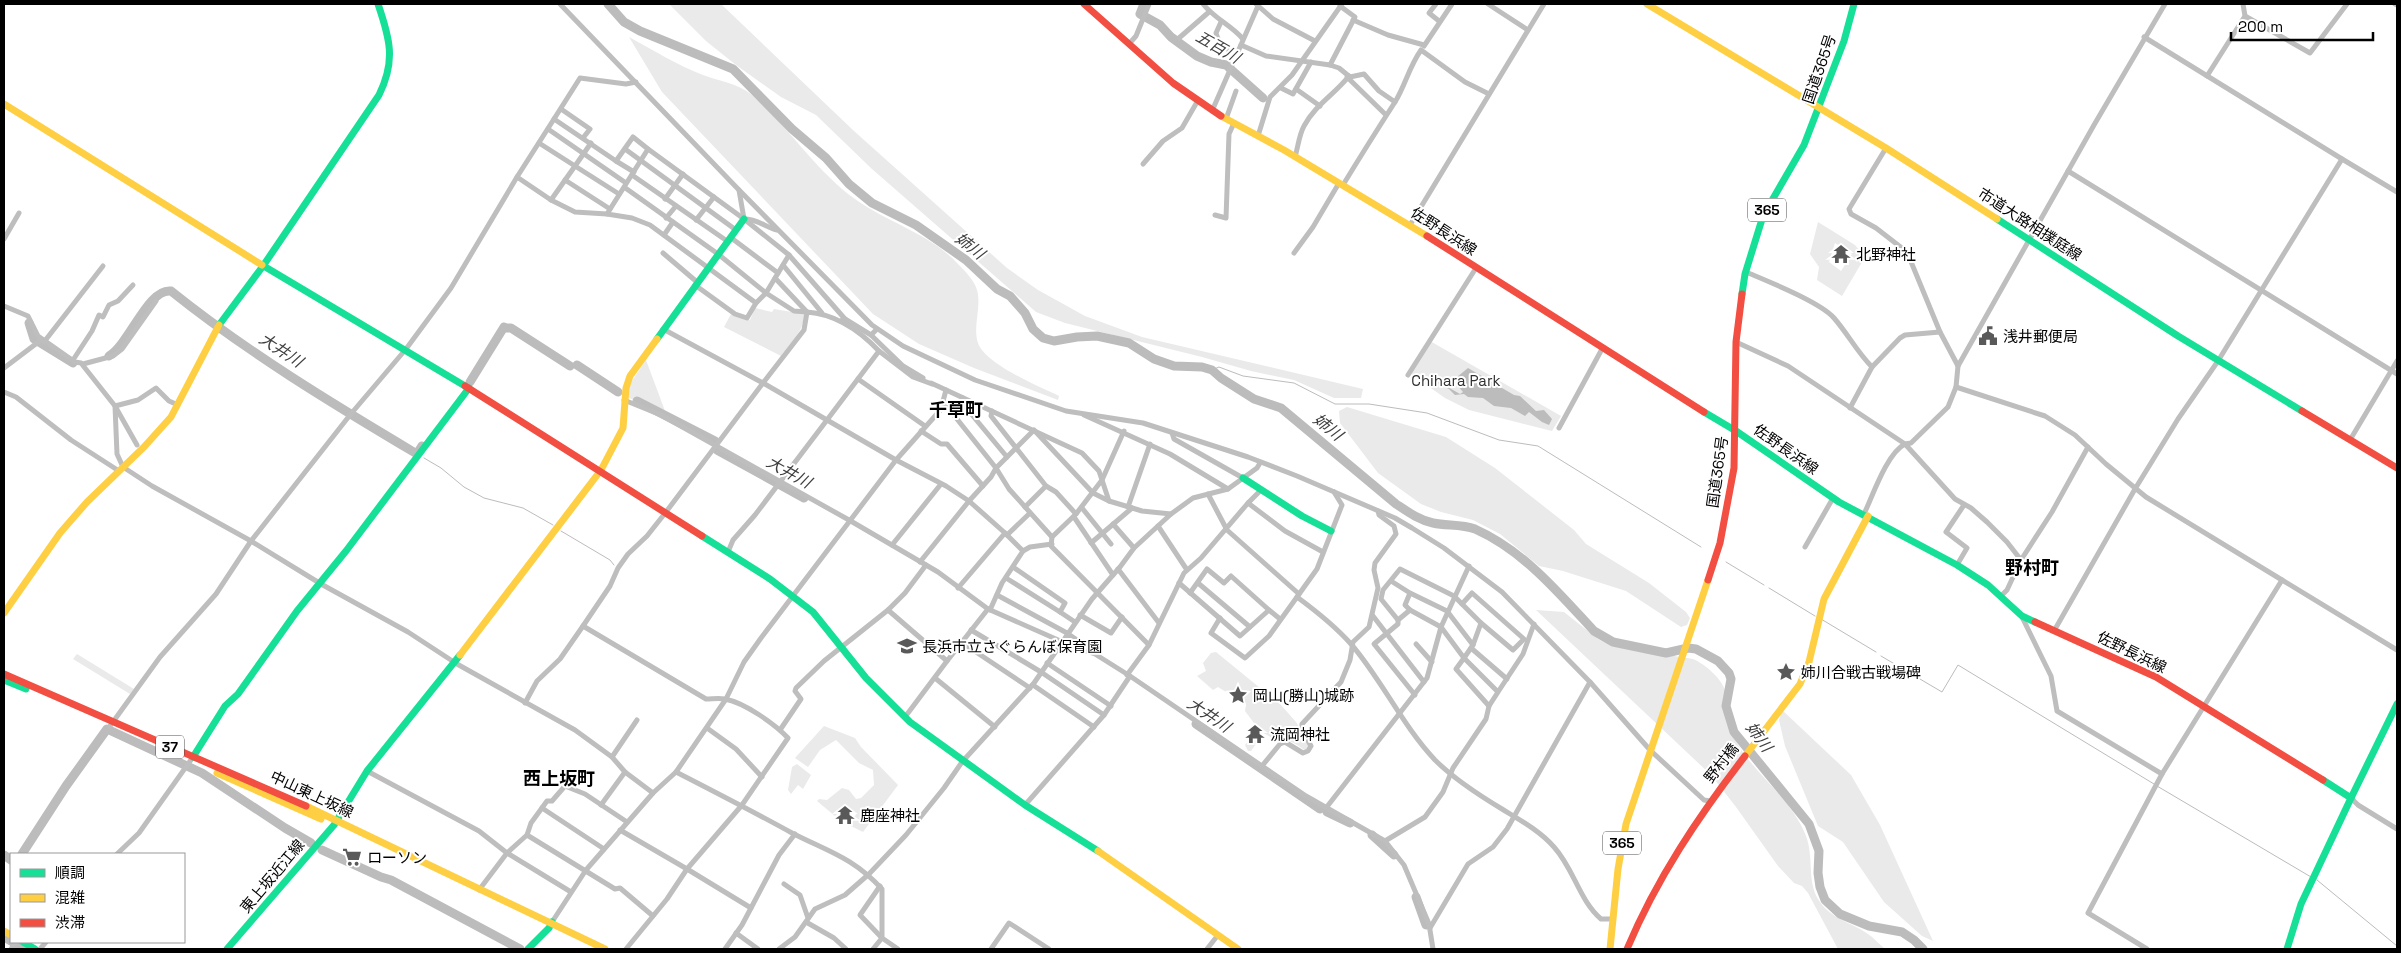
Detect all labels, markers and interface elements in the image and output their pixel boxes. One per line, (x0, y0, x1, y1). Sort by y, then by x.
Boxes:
scale bar (2231, 10, 2374, 42)
text: 200 m (2238, 17, 2283, 36)
water label: 五百川 (1192, 26, 1246, 69)
street label: 国道365号 (1798, 32, 1840, 106)
street label: 市道大路相撲庭線 (1974, 183, 2086, 265)
road number: 365 (1748, 198, 1786, 222)
street label: 佐野長浜線 (1407, 203, 1481, 259)
water label: 姉川 (951, 228, 991, 265)
temple icon: 北野神社 (1830, 243, 1852, 265)
place label: 北野神社 (1856, 245, 1916, 264)
public building icon: 浅井郵便局 (1977, 325, 1999, 347)
place label: 浅井郵便局 (2003, 327, 2078, 346)
water label: 大井川 (255, 328, 309, 373)
park label: Chihara Park (1411, 371, 1501, 390)
district label: 千草町 (929, 398, 983, 421)
water label: 姉川 (1309, 409, 1349, 446)
street label: 佐野長浜線 (1750, 420, 1822, 478)
street label: 国道365号 (1703, 435, 1731, 509)
water label: 大井川 (763, 451, 817, 494)
district label: 野村町 (2005, 556, 2059, 579)
street label: 佐野長浜線 (2094, 627, 2170, 677)
school or university icon: 長浜市立さぐらんぼ保育園 (896, 635, 918, 657)
place label: 長浜市立さぐらんぼ保育園 (922, 637, 1102, 656)
place icon: 姉川合戦古戦場碑 (1775, 661, 1797, 683)
place label: 姉川合戦古戦場碑 (1801, 663, 1921, 682)
place icon: 岡山(勝山)城跡 (1227, 684, 1249, 706)
place label: 岡山(勝山)城跡 (1253, 686, 1354, 706)
water label: 大井川 (1183, 693, 1236, 738)
water label: 姉川 (1741, 718, 1778, 758)
temple icon: 流岡神社 (1244, 723, 1266, 745)
place label: 流岡神社 (1270, 725, 1330, 744)
road number: 37 (156, 736, 184, 759)
street label: 野村橋 (1700, 739, 1742, 787)
street label: 中山東上坂線 (267, 766, 357, 822)
district label: 西上坂町 (523, 767, 595, 790)
temple icon: 鹿座神社 (834, 804, 856, 826)
place label: 鹿座神社 (860, 806, 920, 825)
road number: 365 (1603, 831, 1641, 854)
street label: 東上坂近江線 (236, 835, 308, 917)
supermarket icon: ローソン (341, 846, 363, 868)
place label: ローソン (367, 848, 427, 867)
legend (10, 853, 185, 943)
text: 順調 (55, 863, 85, 882)
text: 混雑 (55, 888, 85, 907)
text: 渋滞 (55, 913, 85, 932)

